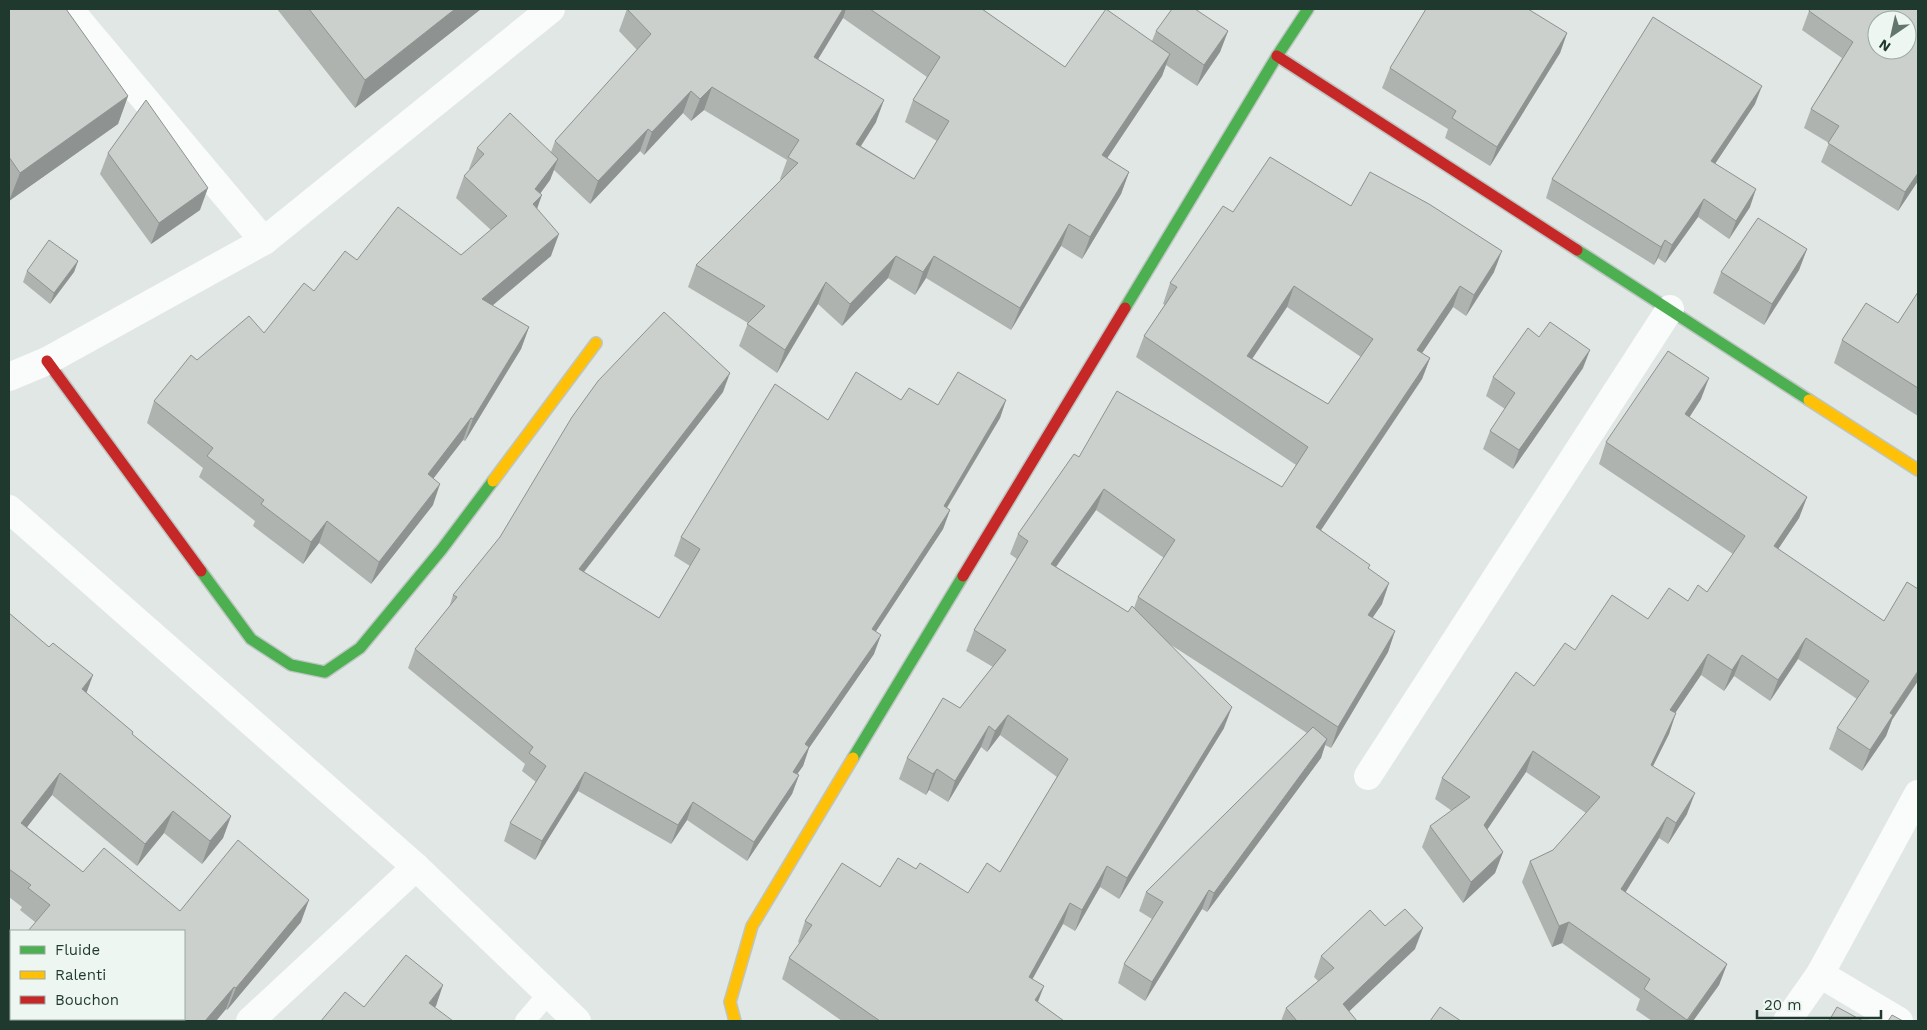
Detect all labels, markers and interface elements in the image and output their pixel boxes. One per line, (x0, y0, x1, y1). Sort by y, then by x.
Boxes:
north arrow (1867, 10, 1917, 60)
text: N (1876, 36, 1894, 55)
legend (10, 930, 185, 1020)
text: Fluide (55, 941, 100, 959)
text: Ralenti (55, 966, 106, 984)
scale bar (1757, 988, 1881, 1020)
text: Bouchon (55, 991, 119, 1009)
text: 20 m (1764, 996, 1802, 1014)

